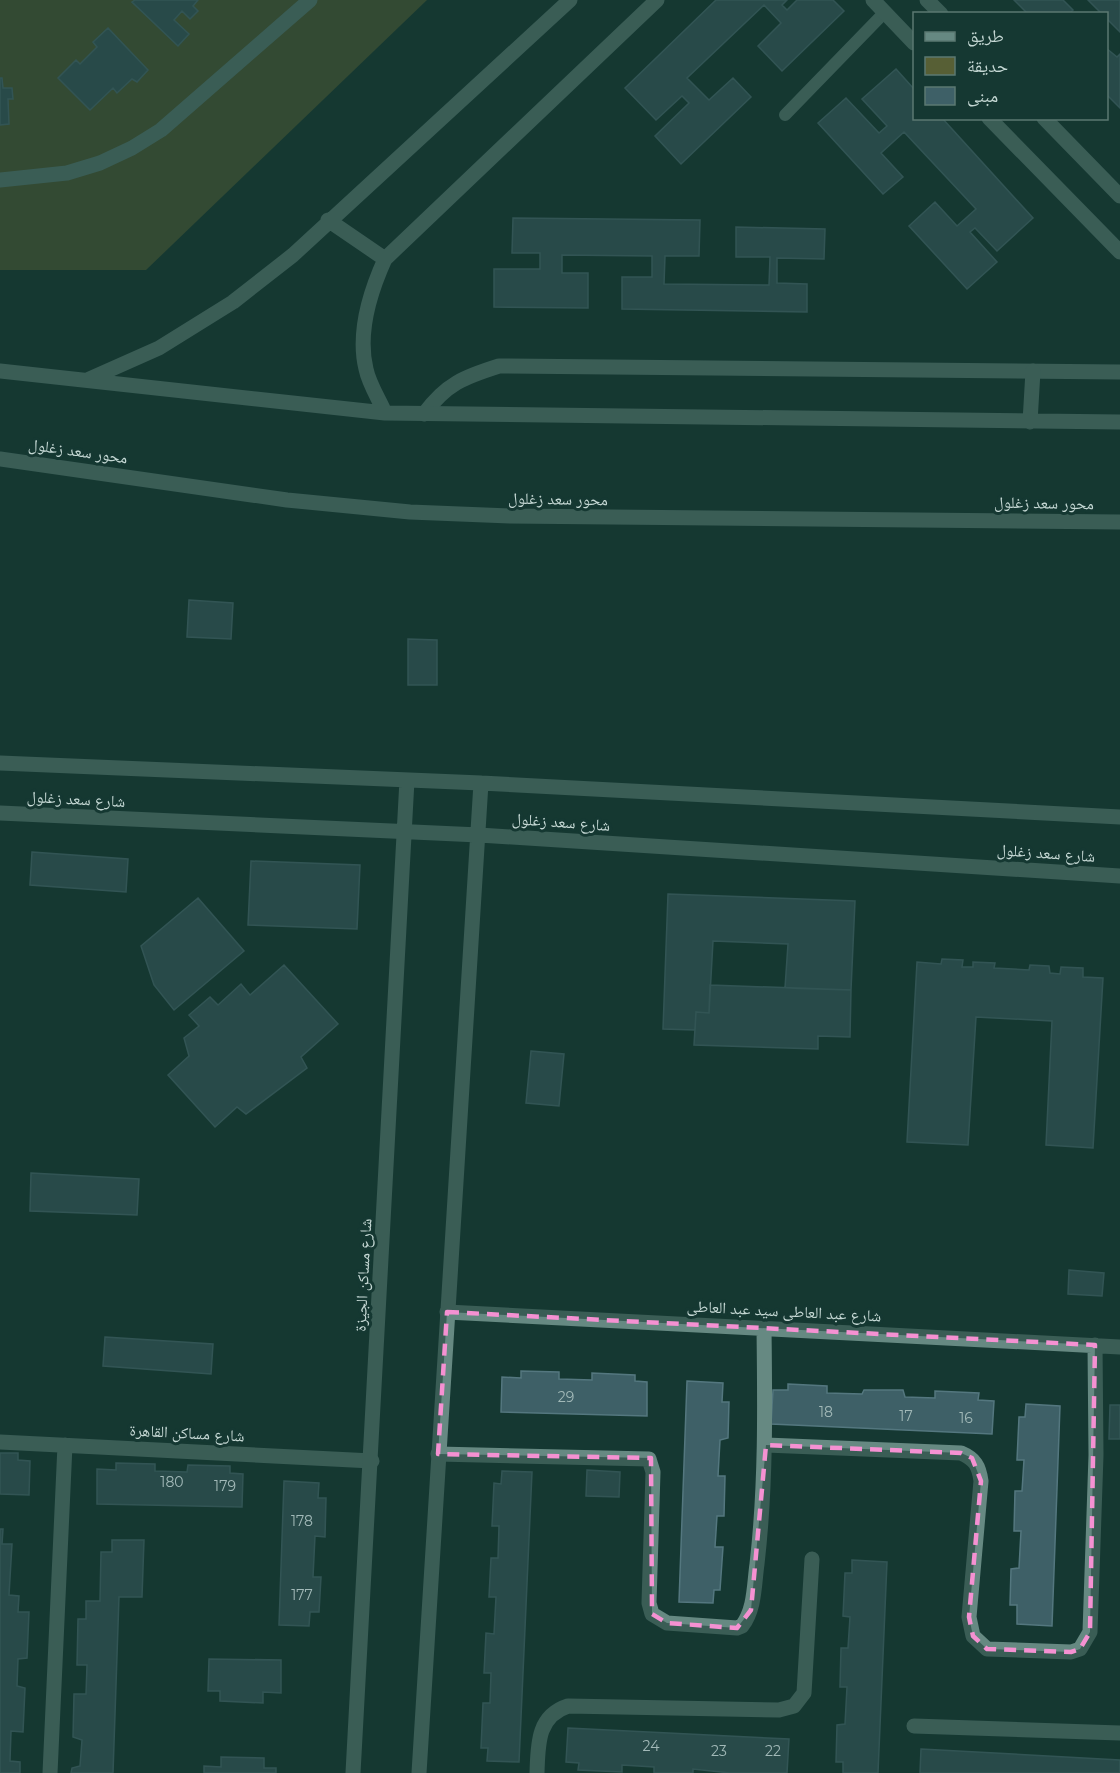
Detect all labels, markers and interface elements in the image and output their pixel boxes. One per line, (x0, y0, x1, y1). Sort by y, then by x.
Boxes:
legend (913, 12, 1108, 120)
text: طريق (967, 25, 1004, 47)
text: حديقة (967, 55, 1008, 77)
text: مبنى (967, 85, 998, 107)
street label: محور سعد زغلول (27, 435, 129, 468)
street label: محور سعد زغلول (508, 489, 608, 510)
street label: محور سعد زغلول (994, 493, 1094, 514)
street label: شارع سعد زغلول (26, 787, 126, 812)
street label: شارع سعد زغلول (511, 809, 611, 836)
street label: شارع سعد زغلول (996, 840, 1096, 867)
street label: شارع مساكن الجيزة (351, 1218, 376, 1332)
street label: شارع عبد العاطى سيد عبد العاطى (686, 1296, 882, 1327)
house number: 29 (558, 1388, 574, 1406)
house number: 18 (819, 1403, 833, 1421)
house number: 17 (899, 1407, 913, 1425)
house number: 16 (959, 1409, 973, 1427)
street label: شارع مساكن القاهرة (129, 1420, 245, 1447)
house number: 180 (160, 1473, 184, 1491)
house number: 179 (214, 1477, 236, 1495)
house number: 178 (291, 1512, 313, 1530)
house number: 177 (291, 1586, 313, 1604)
house number: 24 (643, 1737, 660, 1755)
house number: 23 (711, 1742, 727, 1760)
house number: 22 (765, 1742, 781, 1760)

